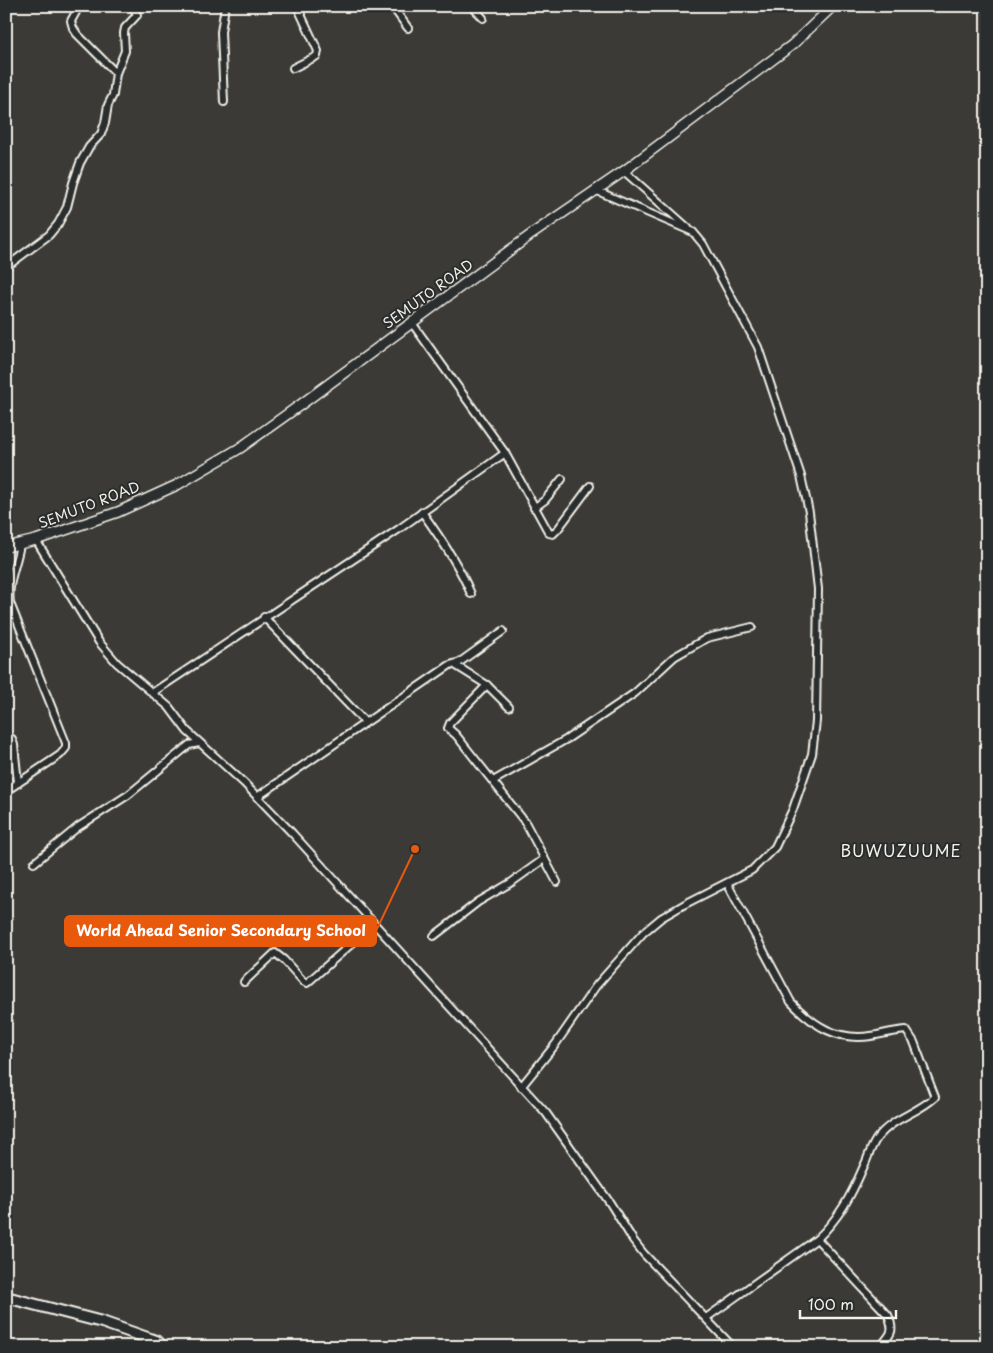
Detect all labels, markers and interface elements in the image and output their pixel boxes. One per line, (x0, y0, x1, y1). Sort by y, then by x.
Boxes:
street label: SEMUTO ROAD (378, 254, 477, 334)
street label: SEMUTO ROAD (35, 476, 143, 534)
district label: BUWUZUUME (840, 838, 962, 862)
callout: World Ahead Senior Secondary School (65, 916, 376, 946)
text: World Ahead Senior Secondary School (76, 918, 366, 941)
scale bar (800, 1288, 897, 1320)
text: 100 m (808, 1292, 854, 1315)

